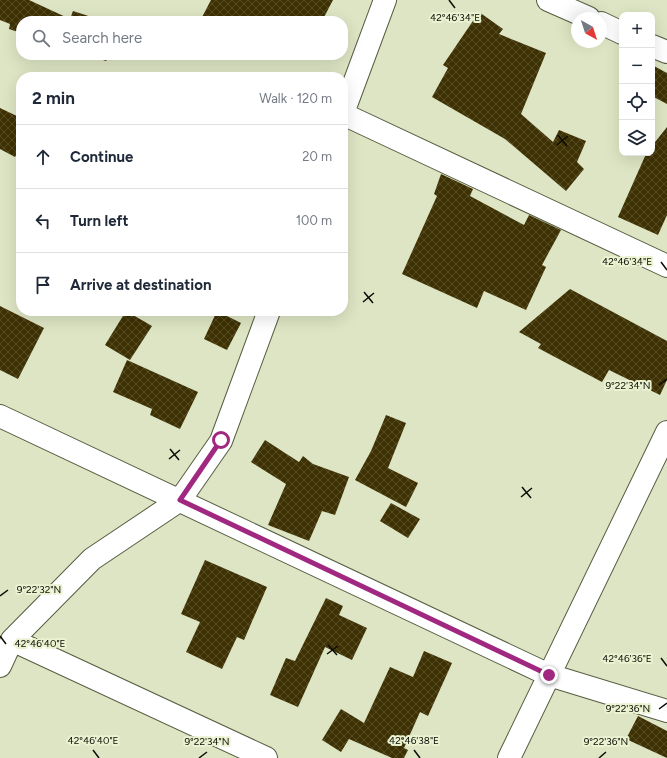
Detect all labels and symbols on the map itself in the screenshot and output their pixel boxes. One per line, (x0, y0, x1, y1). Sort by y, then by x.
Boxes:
text: 42°46'34"E (430, 11, 480, 24)
north arrow (571, 12, 607, 48)
text: 42°46'34"E (602, 255, 652, 268)
text: 9°22'34"N (605, 379, 651, 392)
route start (212, 431, 230, 449)
text: 9°22'32"N (17, 583, 61, 596)
text: 42°46'40"E (14, 637, 66, 650)
text: 42°46'36"E (602, 652, 652, 665)
route end (540, 666, 558, 684)
text: 9°22'36"N (606, 702, 650, 715)
text: 42°46'40"E (67, 734, 119, 747)
text: 42°46'38"E (389, 734, 439, 747)
text: 9°22'34"N (184, 735, 230, 748)
text: 9°22'36"N (584, 735, 628, 748)

